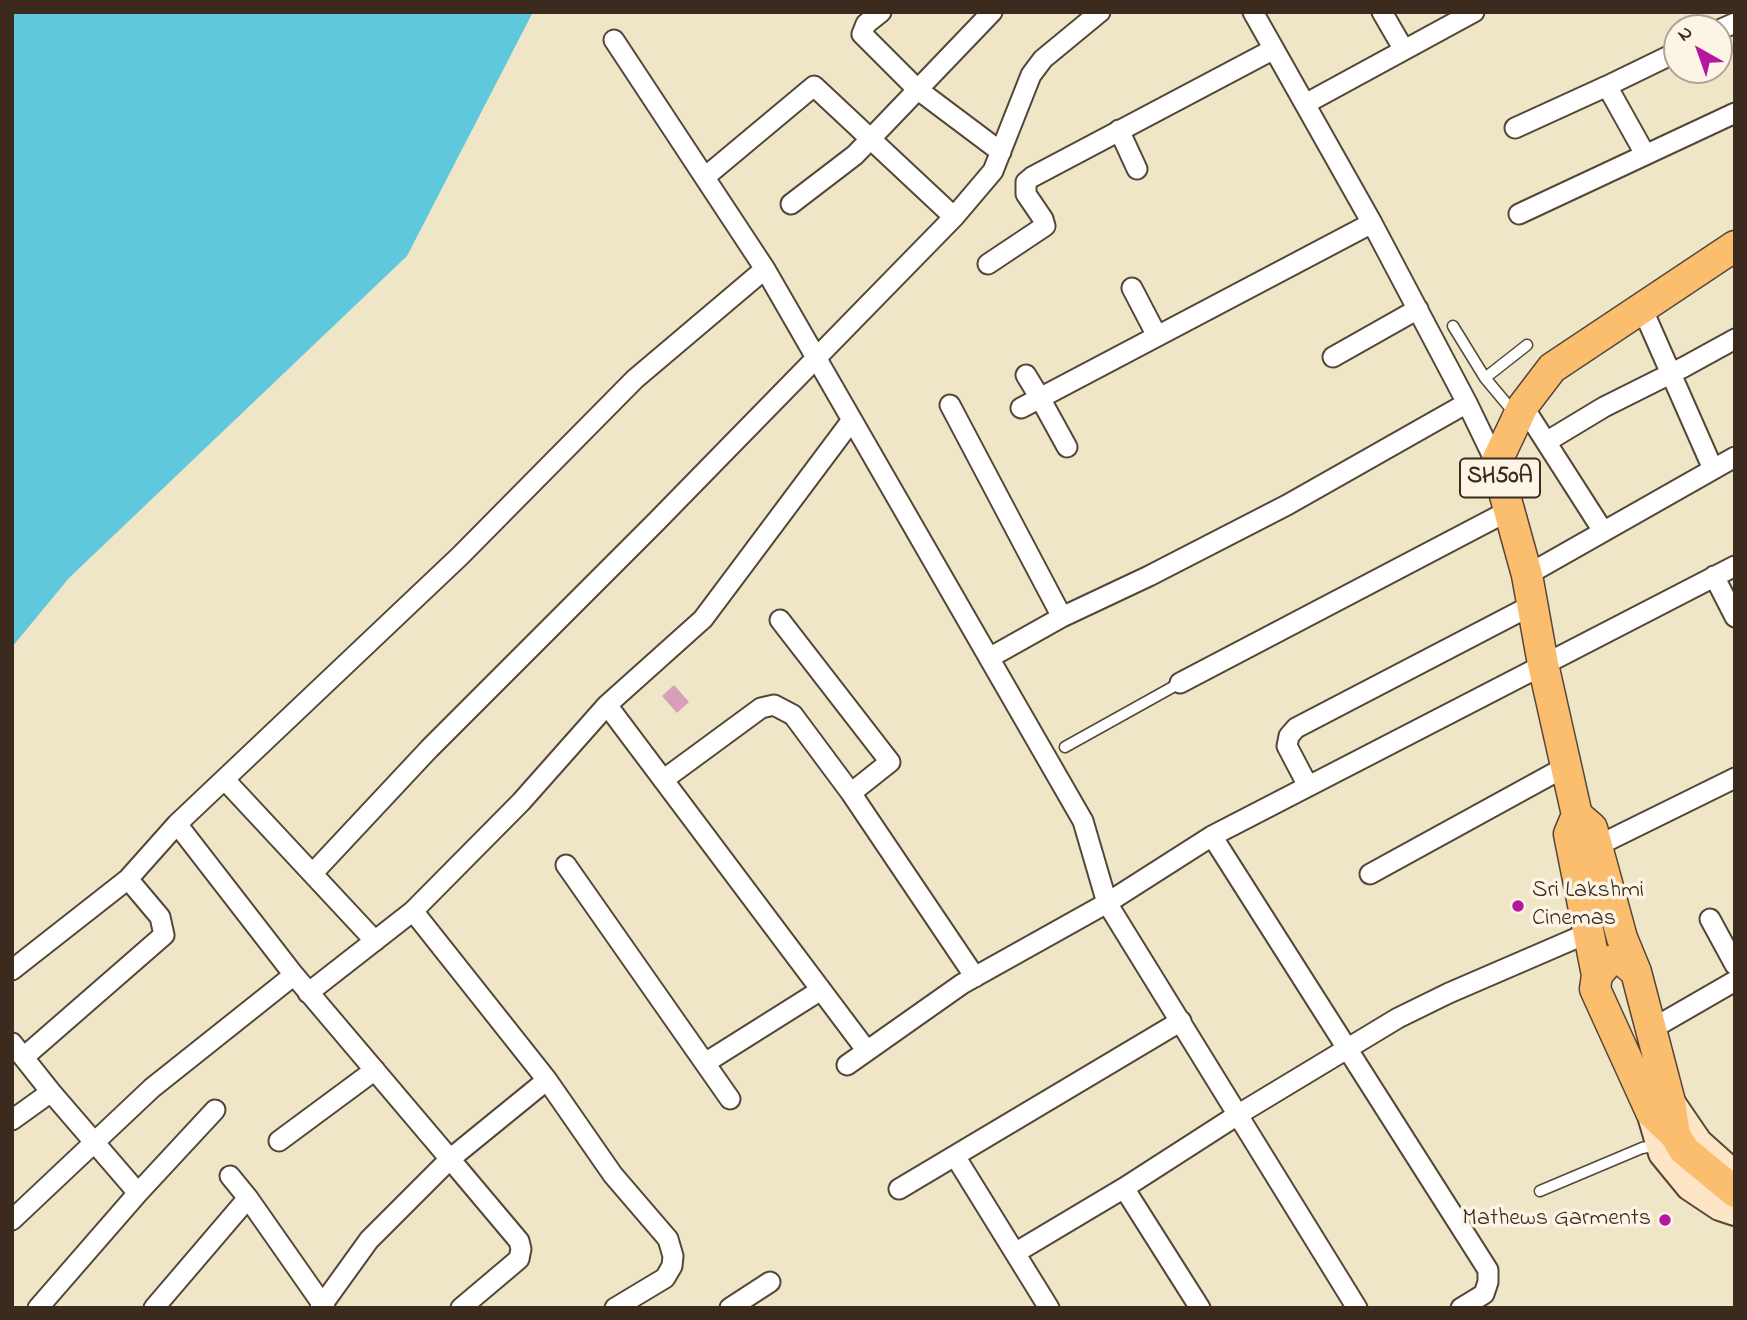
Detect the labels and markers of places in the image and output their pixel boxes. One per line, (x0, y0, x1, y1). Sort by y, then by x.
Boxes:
place label: Sri Lakshmi Cinemas (1532, 878, 1644, 934)
marker: Sri Lakshmi Cinemas (1510, 898, 1526, 914)
place label: Mathews Garments (1462, 1206, 1651, 1234)
marker: Mathews Garments (1657, 1212, 1673, 1228)

